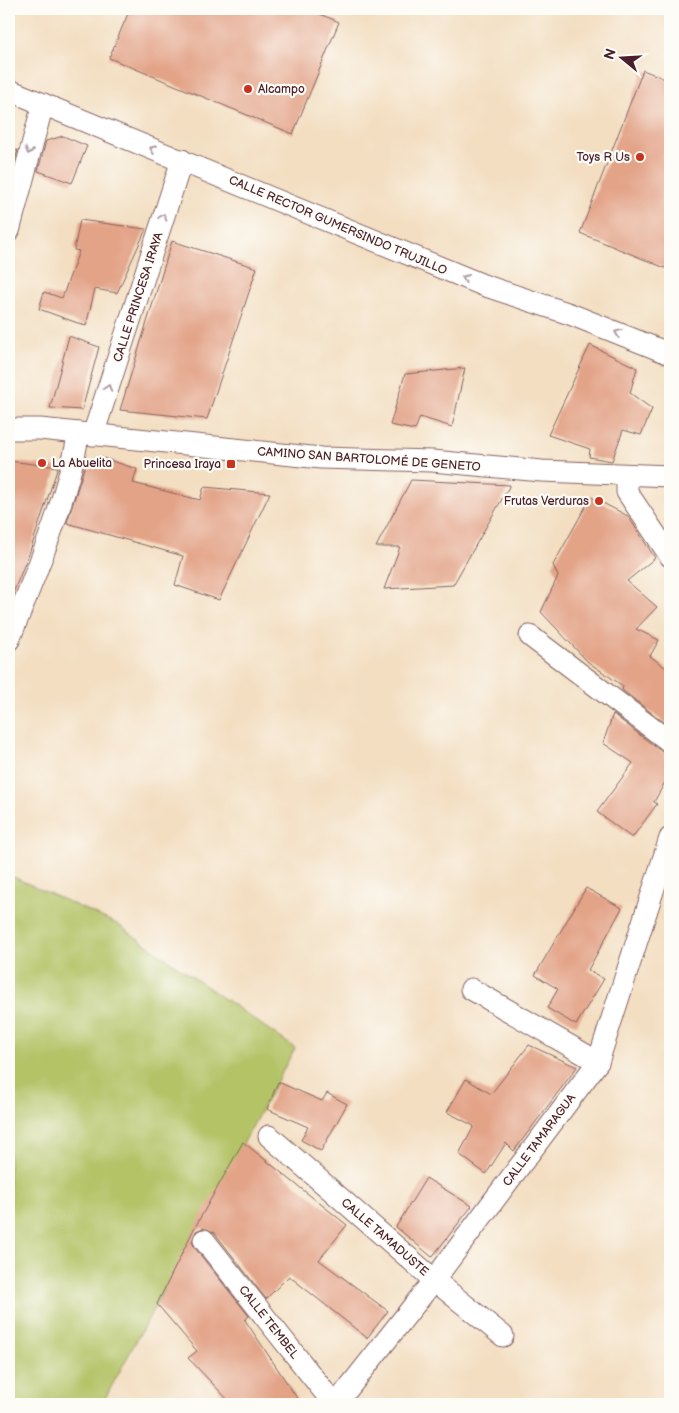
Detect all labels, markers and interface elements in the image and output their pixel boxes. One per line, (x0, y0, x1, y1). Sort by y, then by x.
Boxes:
north arrow (596, 32, 646, 82)
text: N (600, 47, 620, 62)
place label: Alcampo (258, 82, 305, 97)
marker: Alcampo (242, 83, 254, 95)
one-way arrow (149, 144, 158, 155)
one-way arrow (25, 146, 35, 154)
place label: Toys R Us (576, 150, 630, 165)
marker: Toys R Us (634, 151, 646, 163)
street label: CALLE RECTOR GUMERSINDO TRUJILLO (226, 173, 449, 278)
one-way arrow (158, 213, 168, 222)
street label: CALLE PRINCESA IRAYA (110, 230, 167, 364)
one-way arrow (461, 273, 470, 284)
one-way arrow (614, 329, 623, 339)
one-way arrow (103, 385, 113, 393)
street label: CAMINO SAN BARTOLOMÉ DE GENETO (257, 443, 481, 475)
place label: La Abuelita (52, 456, 112, 471)
marker: La Abuelita (36, 457, 48, 469)
place label: Princesa Iraya (144, 457, 221, 472)
marker: Princesa Iraya (225, 458, 237, 470)
place label: Frutas Verduras (504, 494, 589, 509)
marker: Frutas Verduras (593, 495, 605, 507)
street label: CALLE TAMARAGUA (500, 1091, 579, 1189)
street label: CALLE TAMADUSTE (338, 1195, 432, 1280)
street label: CALLE TEMBEL (235, 1283, 302, 1362)

